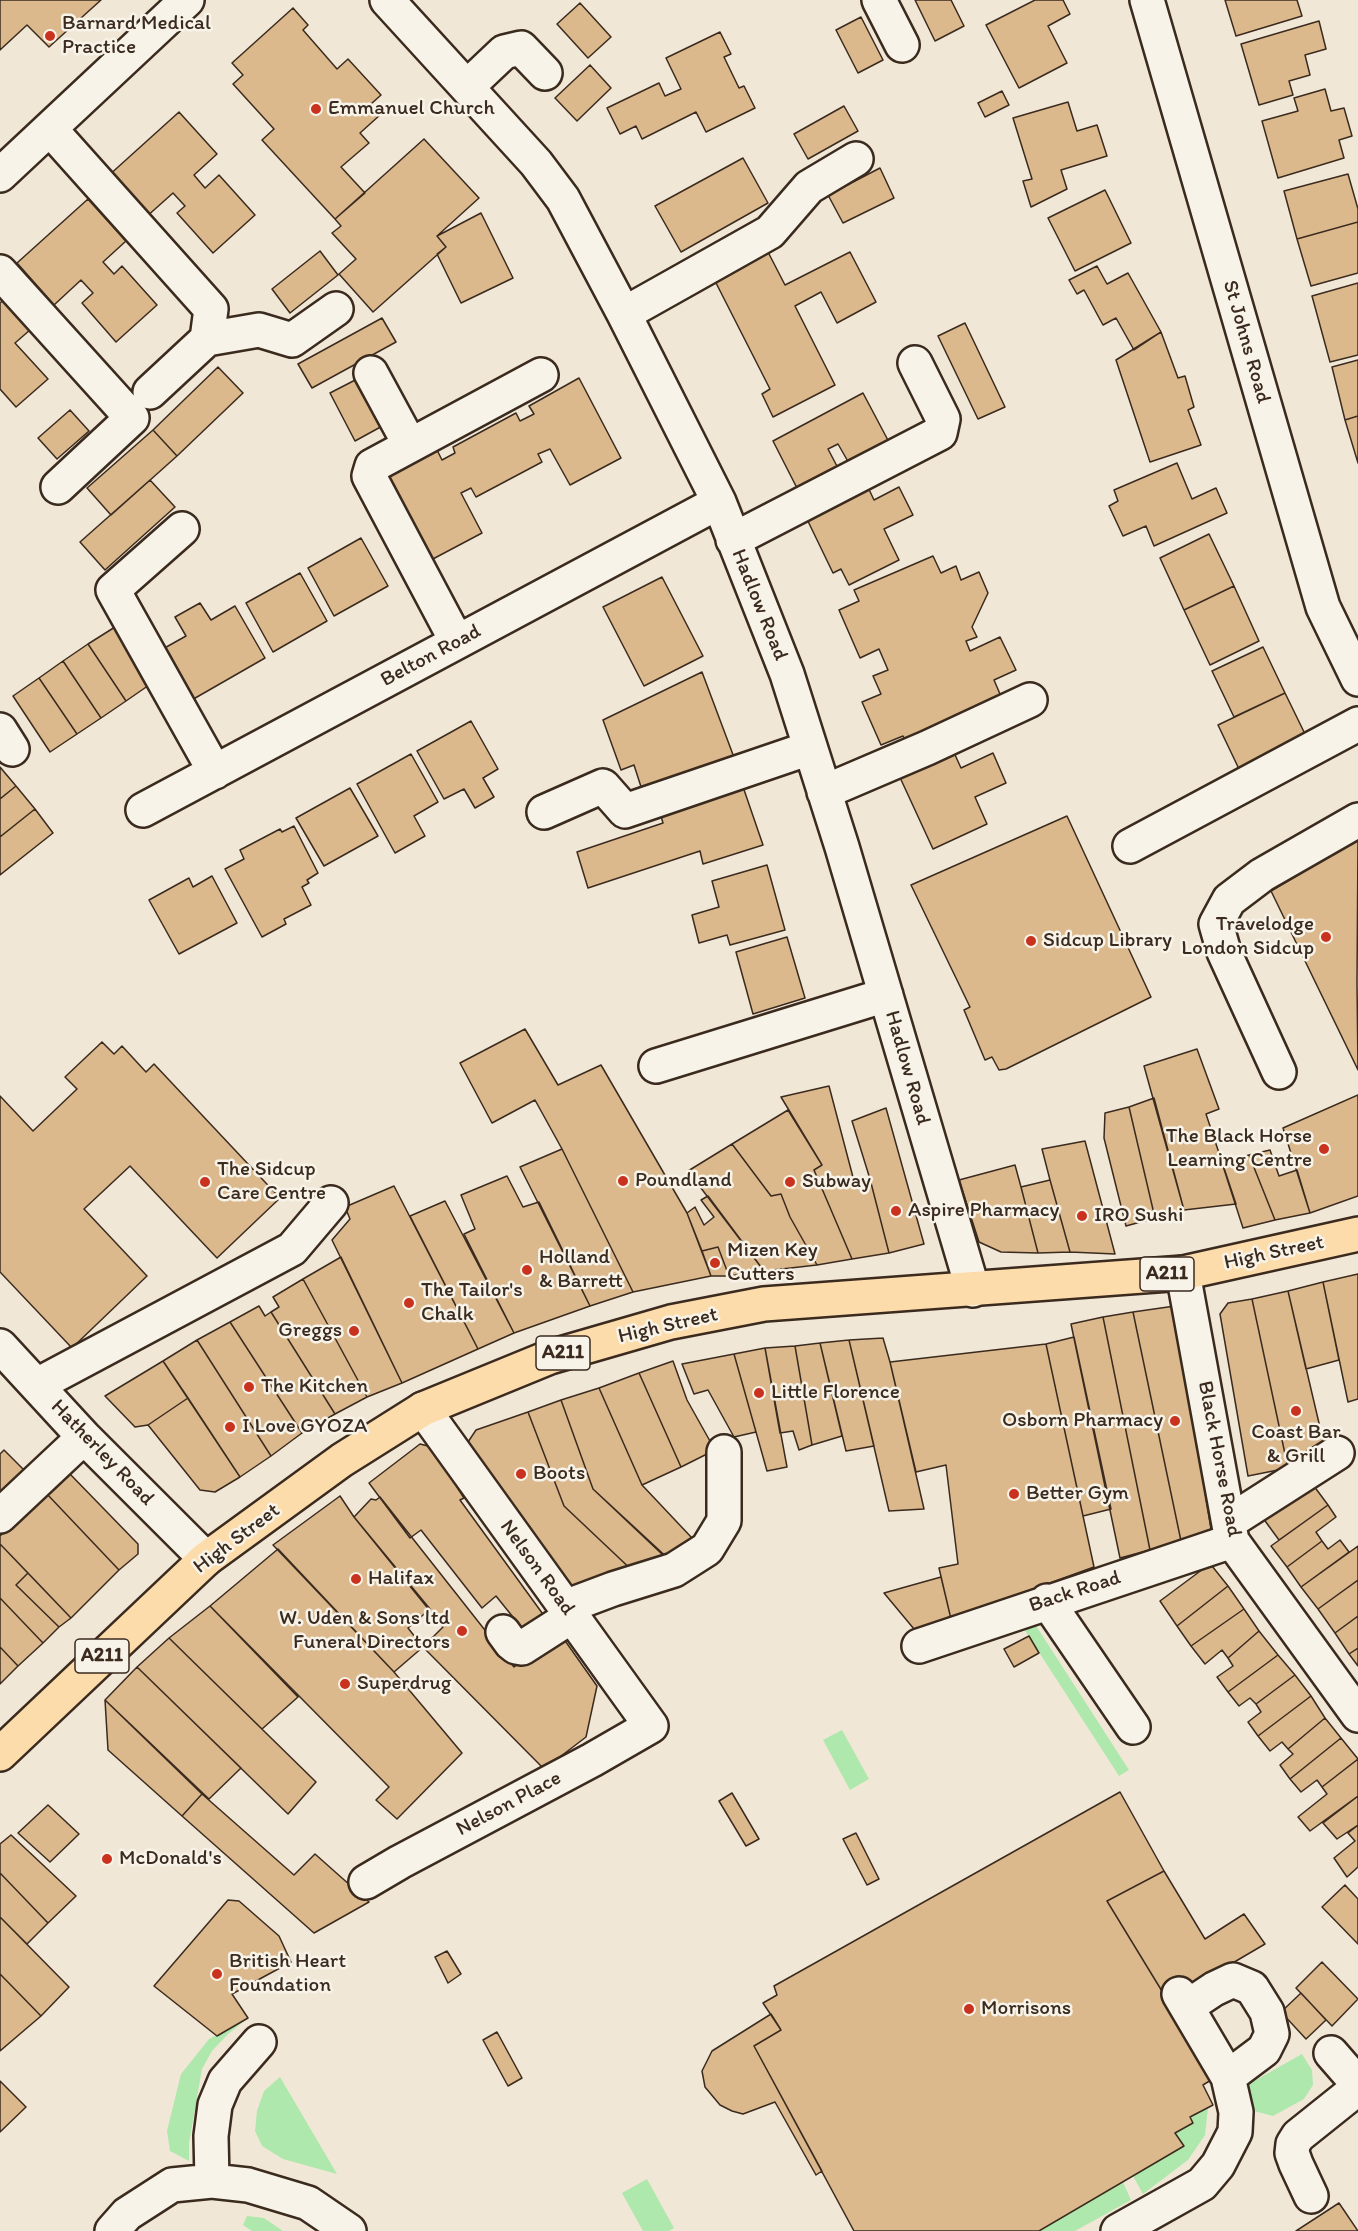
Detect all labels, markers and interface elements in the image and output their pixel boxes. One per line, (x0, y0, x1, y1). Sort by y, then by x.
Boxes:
place label: Barnard Medical Practice (62, 11, 211, 61)
marker: Barnard Medical Practice (43, 29, 57, 43)
place label: Emmanuel Church (328, 96, 495, 122)
marker: Emmanuel Church (309, 102, 323, 116)
street label: St Johns Road (1216, 278, 1276, 406)
street label: Hadlow Road (725, 546, 793, 664)
street label: Belton Road (377, 619, 485, 693)
place label: Travelodge London Sidcup (1181, 912, 1314, 962)
place label: Sidcup Library (1043, 928, 1172, 954)
marker: Travelodge London Sidcup (1319, 930, 1333, 944)
marker: Sidcup Library (1024, 934, 1038, 948)
street label: Hadlow Road (879, 1008, 935, 1128)
place label: The Black Horse Learning Centre (1166, 1124, 1312, 1174)
marker: The Black Horse Learning Centre (1317, 1142, 1331, 1156)
place label: The Sidcup Care Centre (217, 1157, 326, 1207)
place label: Poundland (635, 1168, 732, 1194)
place label: Subway (802, 1169, 871, 1195)
marker: Poundland (616, 1174, 630, 1188)
marker: The Sidcup Care Centre (198, 1175, 212, 1189)
marker: Subway (783, 1175, 797, 1189)
place label: Aspire Pharmacy (908, 1198, 1059, 1224)
place label: IRO Sushi (1094, 1203, 1183, 1229)
marker: Aspire Pharmacy (889, 1204, 903, 1218)
marker: IRO Sushi (1075, 1209, 1089, 1223)
street label: High Street (1222, 1230, 1326, 1276)
place label: Mizen Key Cutters (727, 1238, 818, 1288)
place label: Holland & Barrett (539, 1245, 623, 1295)
marker: Mizen Key Cutters (708, 1256, 722, 1270)
road number: A211 (1140, 1257, 1194, 1291)
marker: Holland & Barrett (520, 1263, 534, 1277)
place label: The Tailor's Chalk (421, 1278, 523, 1328)
marker: The Tailor's Chalk (402, 1296, 416, 1310)
street label: High Street (616, 1302, 720, 1350)
place label: Greggs (278, 1318, 342, 1344)
marker: Greggs (347, 1324, 361, 1338)
road number: A211 (536, 1336, 590, 1370)
place label: The Kitchen (261, 1374, 368, 1400)
street label: Black Horse Road (1192, 1379, 1246, 1539)
marker: The Kitchen (242, 1380, 256, 1394)
place label: Little Florence (771, 1380, 900, 1406)
marker: Little Florence (752, 1386, 766, 1400)
street label: Hatherley Road (45, 1395, 159, 1511)
marker: Coast Bar & Grill (1289, 1404, 1303, 1418)
place label: Osborn Pharmacy (1002, 1408, 1163, 1434)
place label: I Love GYOZA (242, 1414, 367, 1440)
marker: Osborn Pharmacy (1168, 1414, 1182, 1428)
marker: I Love GYOZA (223, 1420, 237, 1434)
place label: Coast Bar & Grill (1251, 1420, 1341, 1470)
place label: Boots (533, 1461, 585, 1487)
marker: Boots (514, 1467, 528, 1481)
place label: Better Gym (1026, 1481, 1129, 1507)
marker: Better Gym (1007, 1487, 1021, 1501)
street label: High Street (189, 1498, 285, 1580)
street label: Nelson Road (494, 1515, 580, 1621)
street label: Back Road (1026, 1565, 1124, 1619)
place label: Halifax (368, 1566, 434, 1592)
marker: Halifax (349, 1572, 363, 1586)
place label: W. Uden & Sons ltd Funeral Directors (279, 1606, 450, 1656)
marker: W. Uden & Sons ltd Funeral Directors (455, 1624, 469, 1638)
road number: A211 (75, 1639, 129, 1673)
place label: Superdrug (357, 1671, 452, 1697)
marker: Superdrug (338, 1677, 352, 1691)
street label: Nelson Place (452, 1766, 566, 1842)
place label: McDonald's (119, 1846, 222, 1872)
marker: McDonald's (100, 1852, 114, 1866)
place label: British Heart Foundation (229, 1949, 346, 1999)
marker: British Heart Foundation (210, 1967, 224, 1981)
place label: Morrisons (981, 1996, 1071, 2022)
marker: Morrisons (962, 2002, 976, 2016)

